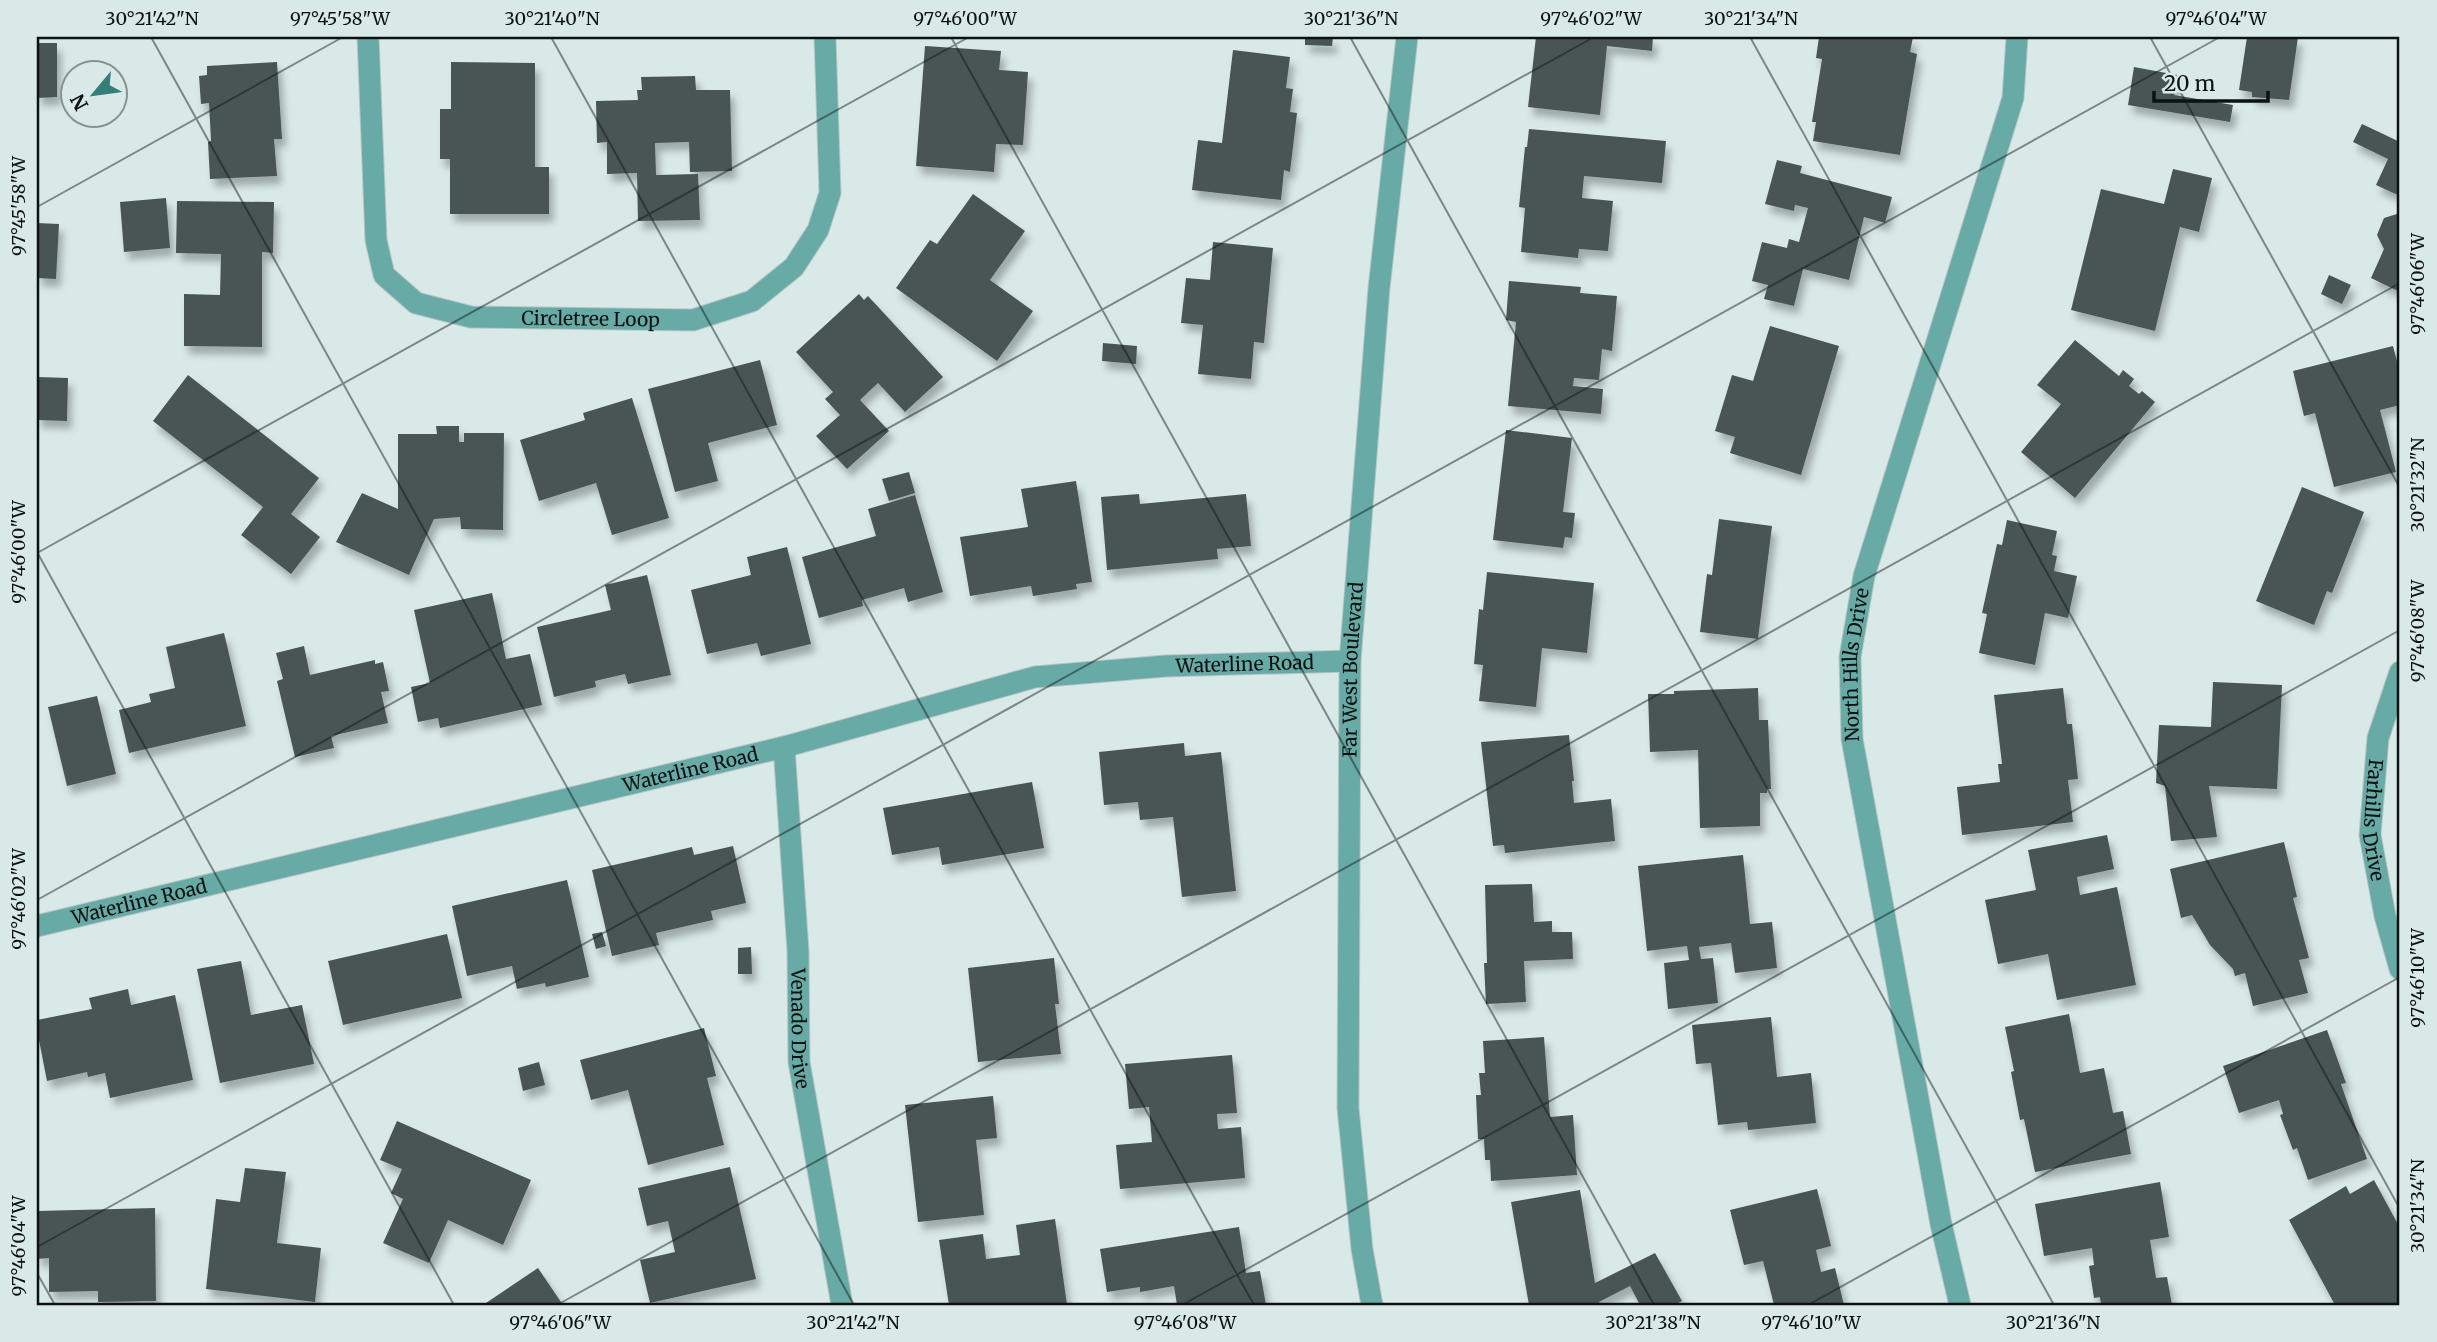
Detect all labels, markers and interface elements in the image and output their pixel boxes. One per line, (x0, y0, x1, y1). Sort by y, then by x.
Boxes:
text: 30°21'42"N (105, 7, 199, 30)
text: 97°45'58"W (290, 7, 391, 30)
text: 30°21'40"N (504, 7, 600, 30)
text: 97°46'00"W (913, 7, 1018, 30)
text: 30°21'36"N (1304, 7, 1398, 30)
text: 97°46'02"W (1540, 7, 1643, 30)
text: 30°21'34"N (1704, 7, 1798, 30)
text: 97°46'04"W (2166, 7, 2268, 30)
north arrow (60, 60, 130, 130)
scale bar (2154, 60, 2267, 104)
text: 20 m (2164, 70, 2216, 97)
text: N (65, 90, 93, 115)
text: 97°45'58"W (7, 155, 30, 256)
text: 97°46'06"W (2406, 232, 2429, 335)
street label: Circletree Loop (521, 306, 660, 332)
text: 30°21'32"N (2406, 438, 2429, 532)
text: 97°46'00"W (7, 499, 30, 604)
text: 97°46'08"W (2406, 579, 2429, 682)
street label: Far West Boulevard (1338, 581, 1368, 758)
street label: North Hills Drive (1838, 586, 1874, 742)
street label: Waterline Road (1174, 650, 1314, 678)
street label: Waterline Road (619, 742, 761, 797)
street label: Farhills Drive (2358, 758, 2390, 883)
text: 97°46'02"W (7, 847, 30, 950)
street label: Waterline Road (68, 874, 209, 930)
text: 97°46'10"W (2406, 927, 2429, 1028)
street label: Venado Drive (786, 967, 816, 1091)
text: 30°21'34"N (2406, 1159, 2429, 1253)
text: 97°46'04"W (7, 1194, 30, 1296)
text: 97°46'06"W (509, 1311, 612, 1334)
text: 30°21'42"N (806, 1311, 900, 1334)
text: 97°46'08"W (1134, 1311, 1237, 1334)
text: 30°21'38"N (1605, 1311, 1701, 1334)
text: 97°46'10"W (1761, 1311, 1862, 1334)
text: 30°21'36"N (2006, 1311, 2100, 1334)

